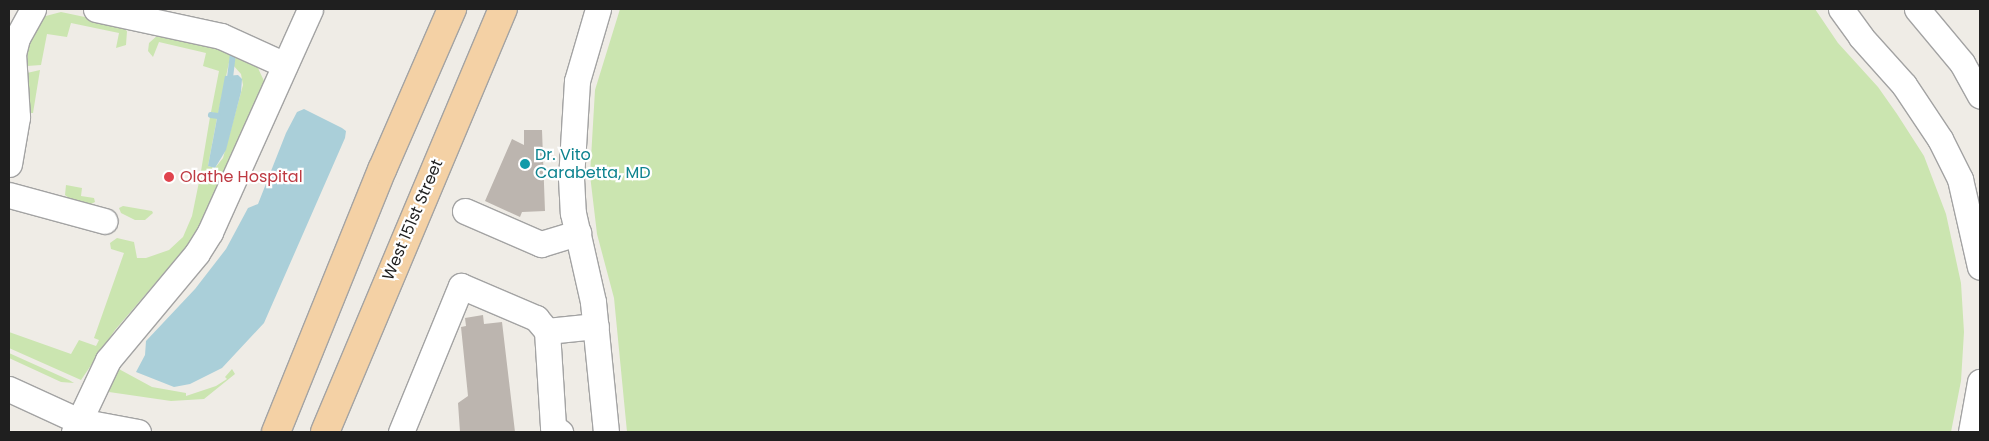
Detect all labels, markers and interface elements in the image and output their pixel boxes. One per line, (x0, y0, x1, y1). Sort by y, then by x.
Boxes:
place label: Dr. Vito Carabetta, MD (535, 145, 651, 183)
street label: West 151st Street (379, 157, 447, 283)
marker: Dr. Vito Carabetta, MD (519, 158, 531, 170)
place label: Olathe Hospital (180, 167, 303, 187)
marker: Olathe Hospital (162, 170, 176, 184)

